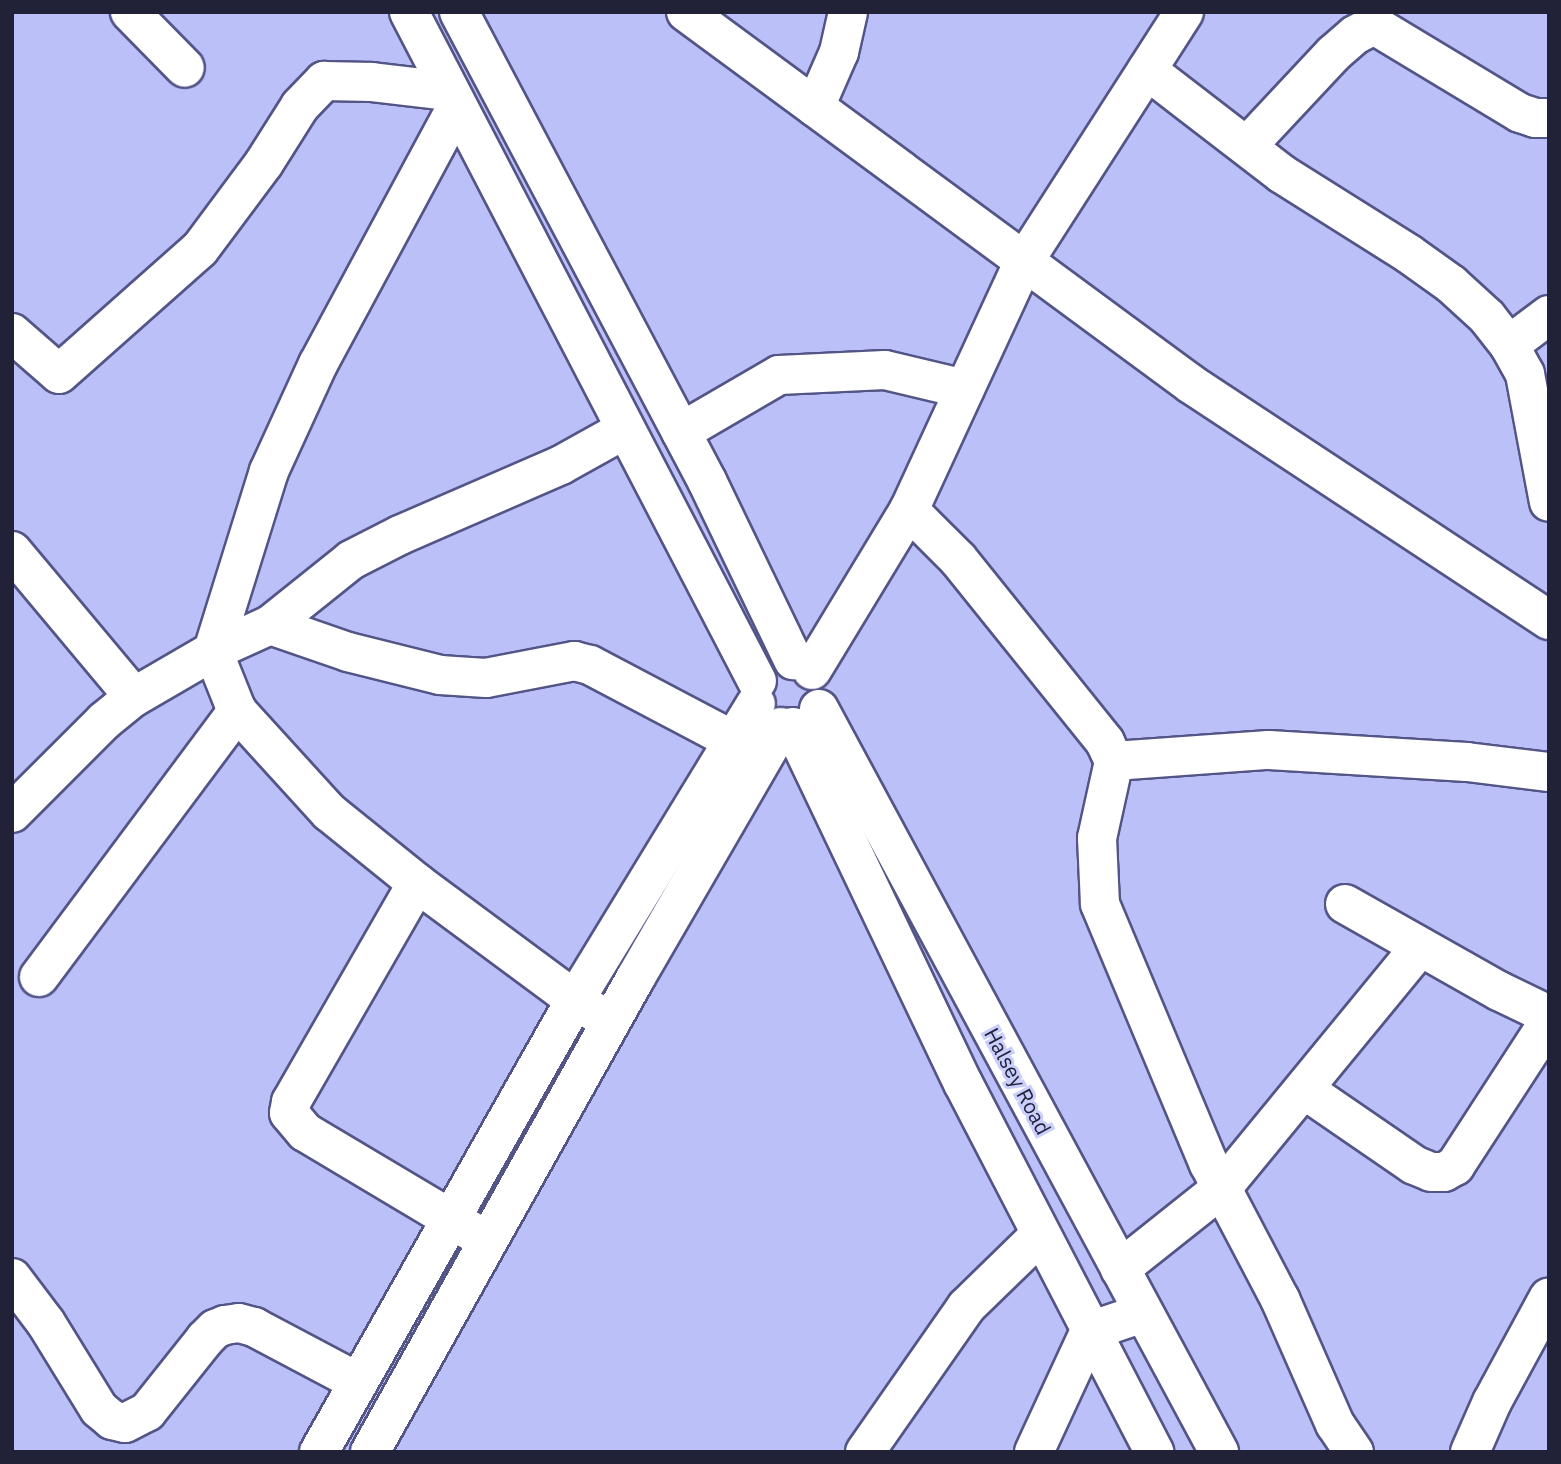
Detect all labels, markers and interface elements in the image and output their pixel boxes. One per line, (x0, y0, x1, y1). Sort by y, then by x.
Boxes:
street label: Halsey Road (979, 1023, 1057, 1139)

